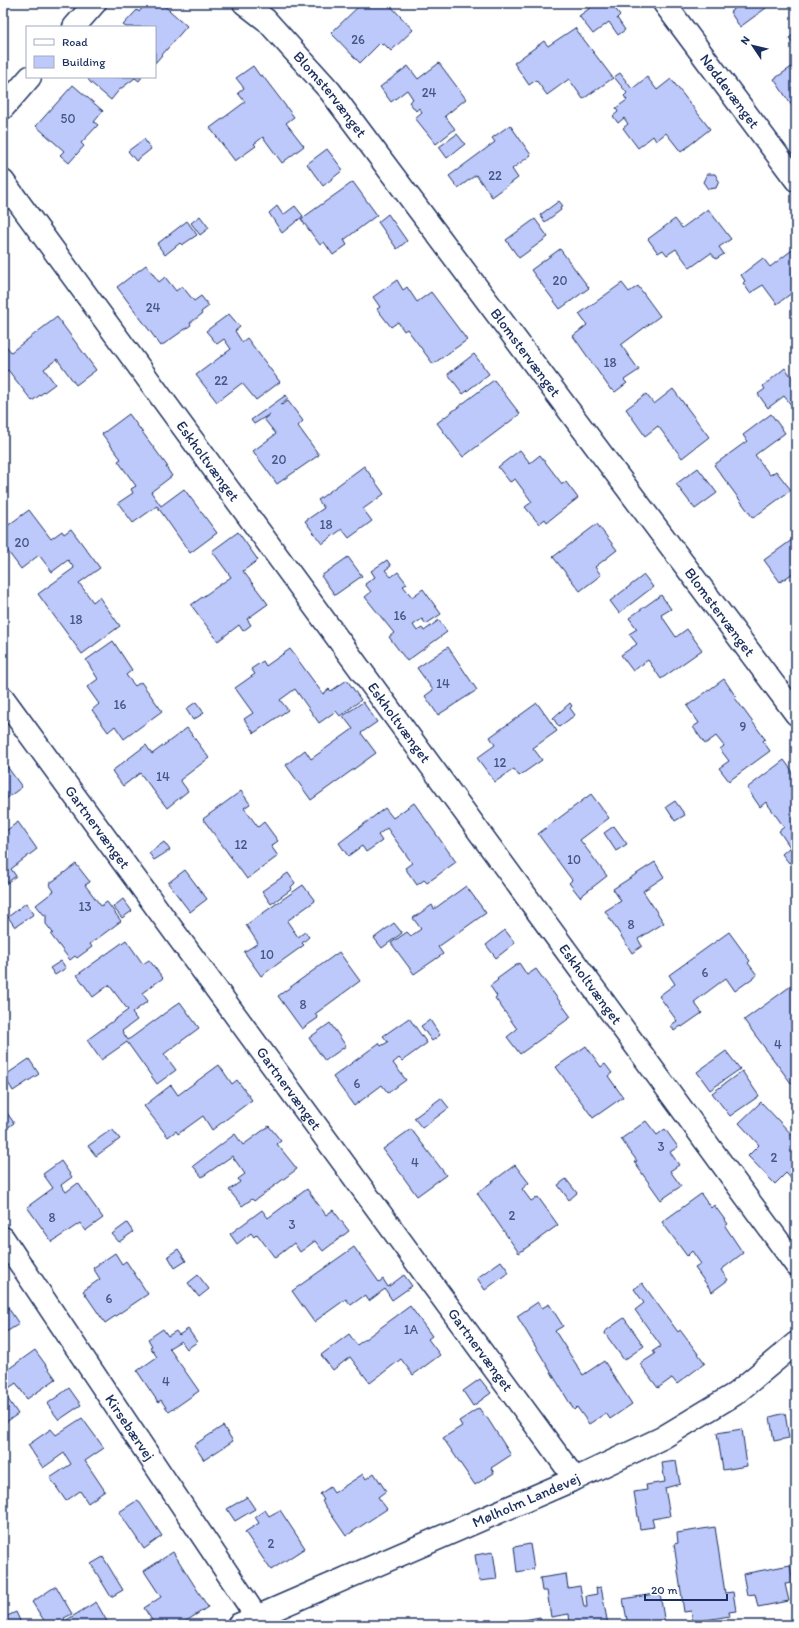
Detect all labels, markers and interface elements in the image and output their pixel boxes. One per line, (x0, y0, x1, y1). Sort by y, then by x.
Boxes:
legend (26, 26, 156, 78)
north arrow (733, 26, 773, 66)
house number: 26 (351, 32, 365, 47)
text: N (738, 34, 753, 47)
text: Road (62, 35, 88, 49)
street label: Blomstervænget (290, 47, 371, 141)
street label: Nøddevænget (696, 50, 764, 132)
text: Building (62, 55, 106, 69)
house number: 24 (422, 85, 437, 100)
house number: 50 (61, 111, 75, 126)
house number: 22 (488, 168, 502, 183)
house number: 20 (553, 273, 567, 288)
house number: 24 (146, 300, 161, 315)
street label: Blomstervænget (487, 305, 565, 401)
house number: 18 (603, 355, 617, 370)
house number: 22 (214, 373, 228, 388)
street label: Eskholtvænget (172, 417, 244, 505)
house number: 20 (272, 452, 286, 467)
house number: 18 (319, 517, 333, 532)
house number: 20 (15, 535, 29, 550)
street label: Blomstervænget (681, 564, 759, 660)
house number: 16 (394, 608, 407, 623)
house number: 18 (69, 612, 83, 627)
house number: 14 (436, 676, 450, 691)
street label: Eskholtvænget (364, 679, 435, 767)
house number: 16 (114, 697, 127, 712)
house number: 9 (740, 719, 747, 734)
house number: 12 (494, 755, 507, 770)
house number: 14 (156, 769, 170, 784)
street label: Gartnervænget (61, 782, 134, 873)
house number: 12 (235, 837, 248, 852)
house number: 10 (567, 852, 581, 867)
house number: 13 (78, 899, 92, 914)
house number: 8 (627, 917, 635, 932)
street label: Eskholtvænget (555, 940, 626, 1028)
house number: 10 (260, 947, 274, 962)
house number: 6 (702, 965, 709, 980)
house number: 8 (299, 997, 307, 1012)
house number: 4 (774, 1037, 782, 1052)
street label: Gartnervænget (253, 1043, 326, 1134)
house number: 6 (354, 1076, 361, 1091)
house number: 3 (657, 1139, 665, 1154)
house number: 2 (771, 1150, 778, 1165)
house number: 4 (411, 1155, 419, 1170)
house number: 2 (509, 1208, 516, 1223)
house number: 8 (48, 1210, 56, 1225)
house number: 3 (288, 1217, 296, 1232)
house number: 6 (106, 1291, 113, 1306)
street label: Gartnervænget (444, 1305, 517, 1395)
house number: 1A (404, 1322, 419, 1337)
house number: 4 (162, 1374, 170, 1389)
street label: Kirsebærvej (101, 1391, 159, 1464)
street label: Mølholm Landevej (470, 1469, 583, 1531)
house number: 2 (268, 1536, 275, 1551)
scale bar (645, 1576, 727, 1602)
text: 20 m (651, 1583, 678, 1597)

